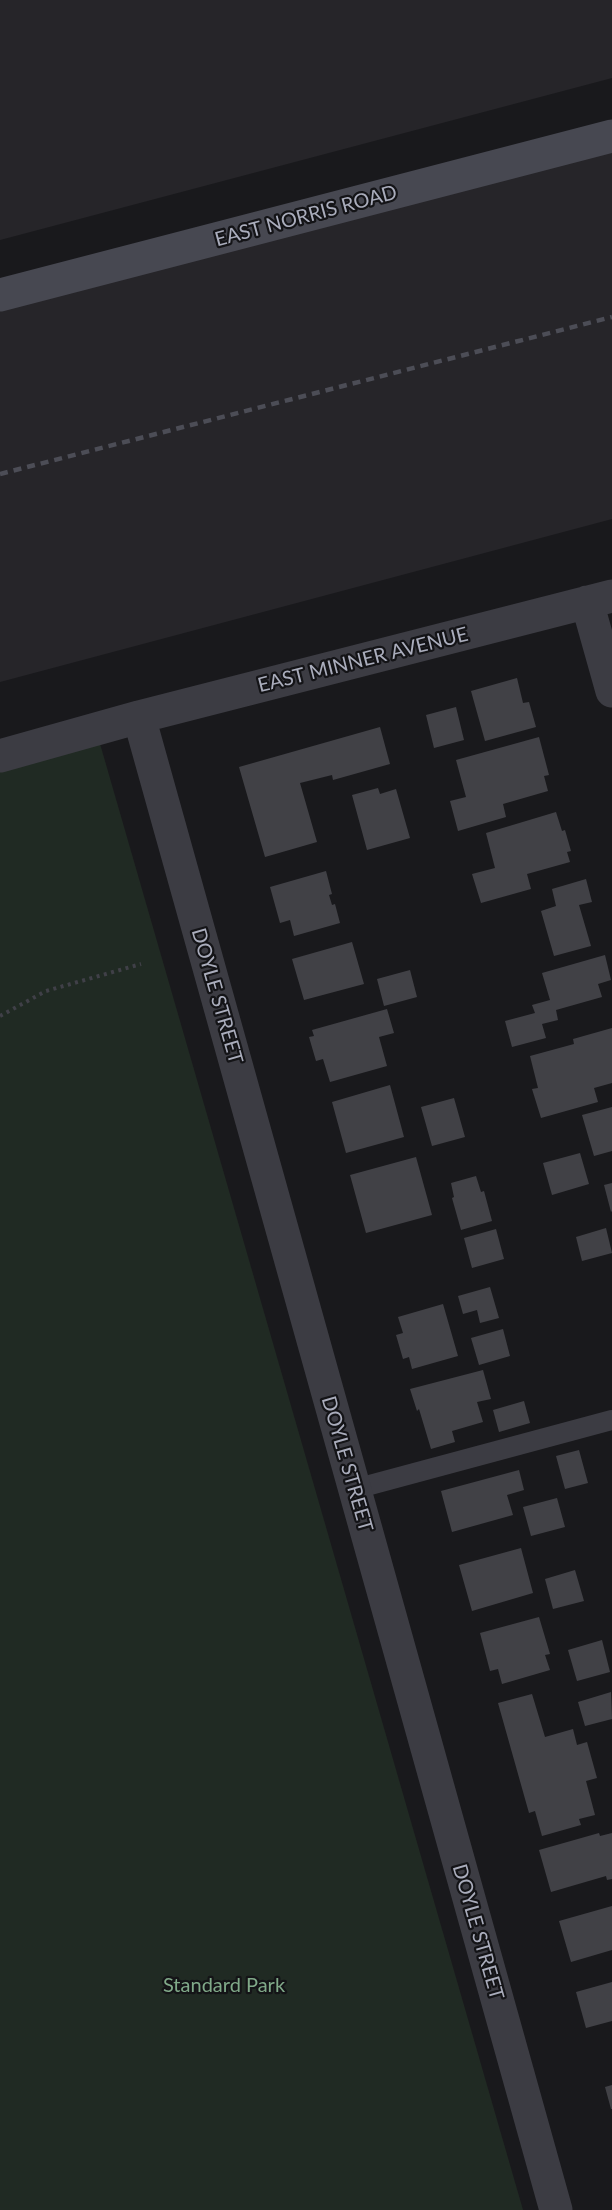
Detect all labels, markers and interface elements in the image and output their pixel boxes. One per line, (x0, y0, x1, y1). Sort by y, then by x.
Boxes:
street label: EAST NORRIS ROAD (212, 180, 400, 252)
street label: EAST MINNER AVENUE (255, 622, 471, 698)
street label: DOYLE STREET (186, 925, 248, 1067)
street label: DOYLE STREET (316, 1393, 378, 1535)
street label: DOYLE STREET (447, 1861, 509, 2003)
park label: Standard Park (163, 1974, 285, 1998)

